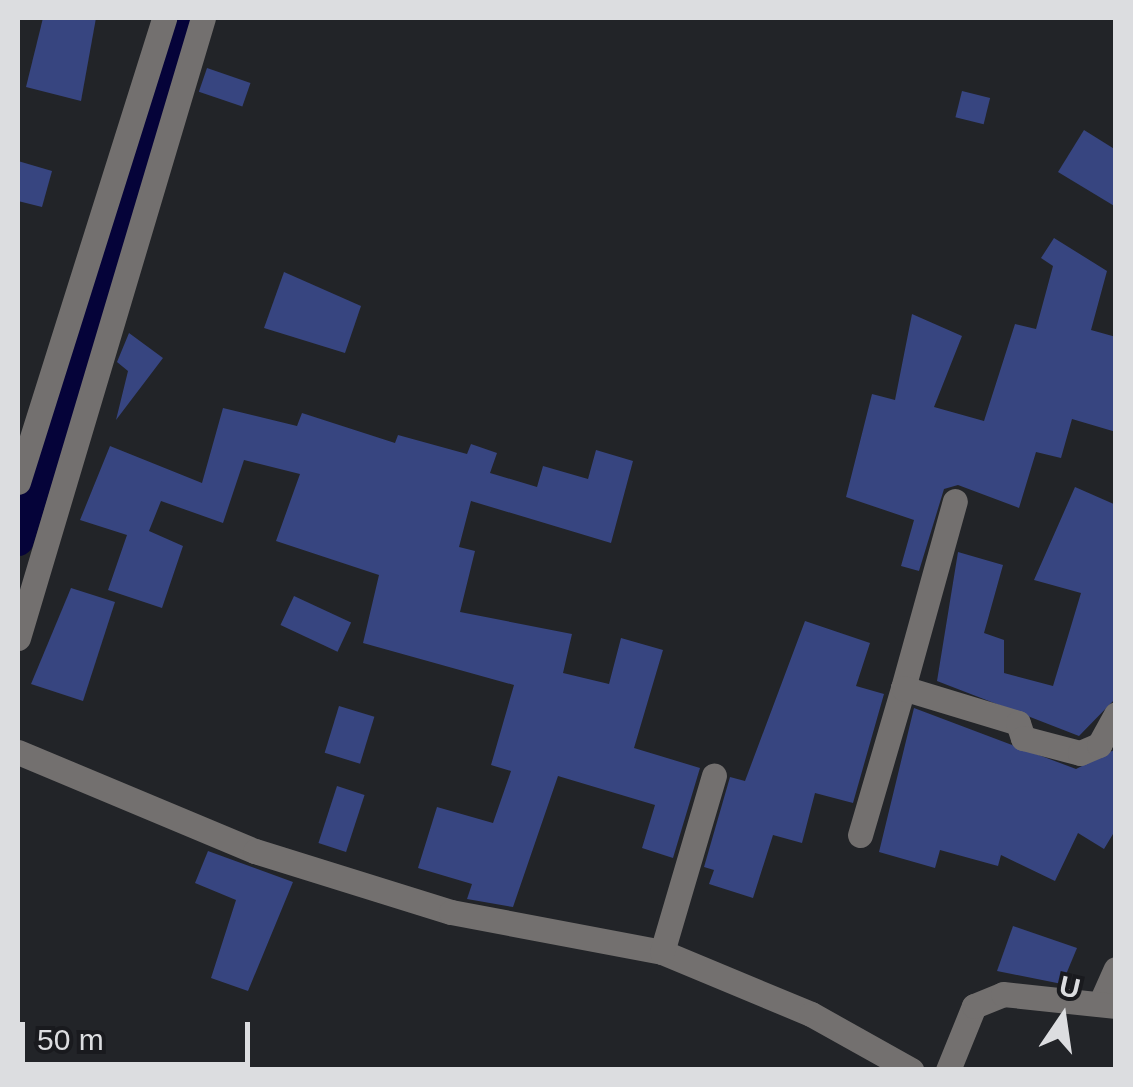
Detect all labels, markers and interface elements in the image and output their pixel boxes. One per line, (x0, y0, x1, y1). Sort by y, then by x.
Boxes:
north arrow (1013, 967, 1113, 1067)
text: U (1057, 970, 1083, 1005)
scale bar (25, 1002, 255, 1064)
text: 50 m (37, 1023, 104, 1056)

